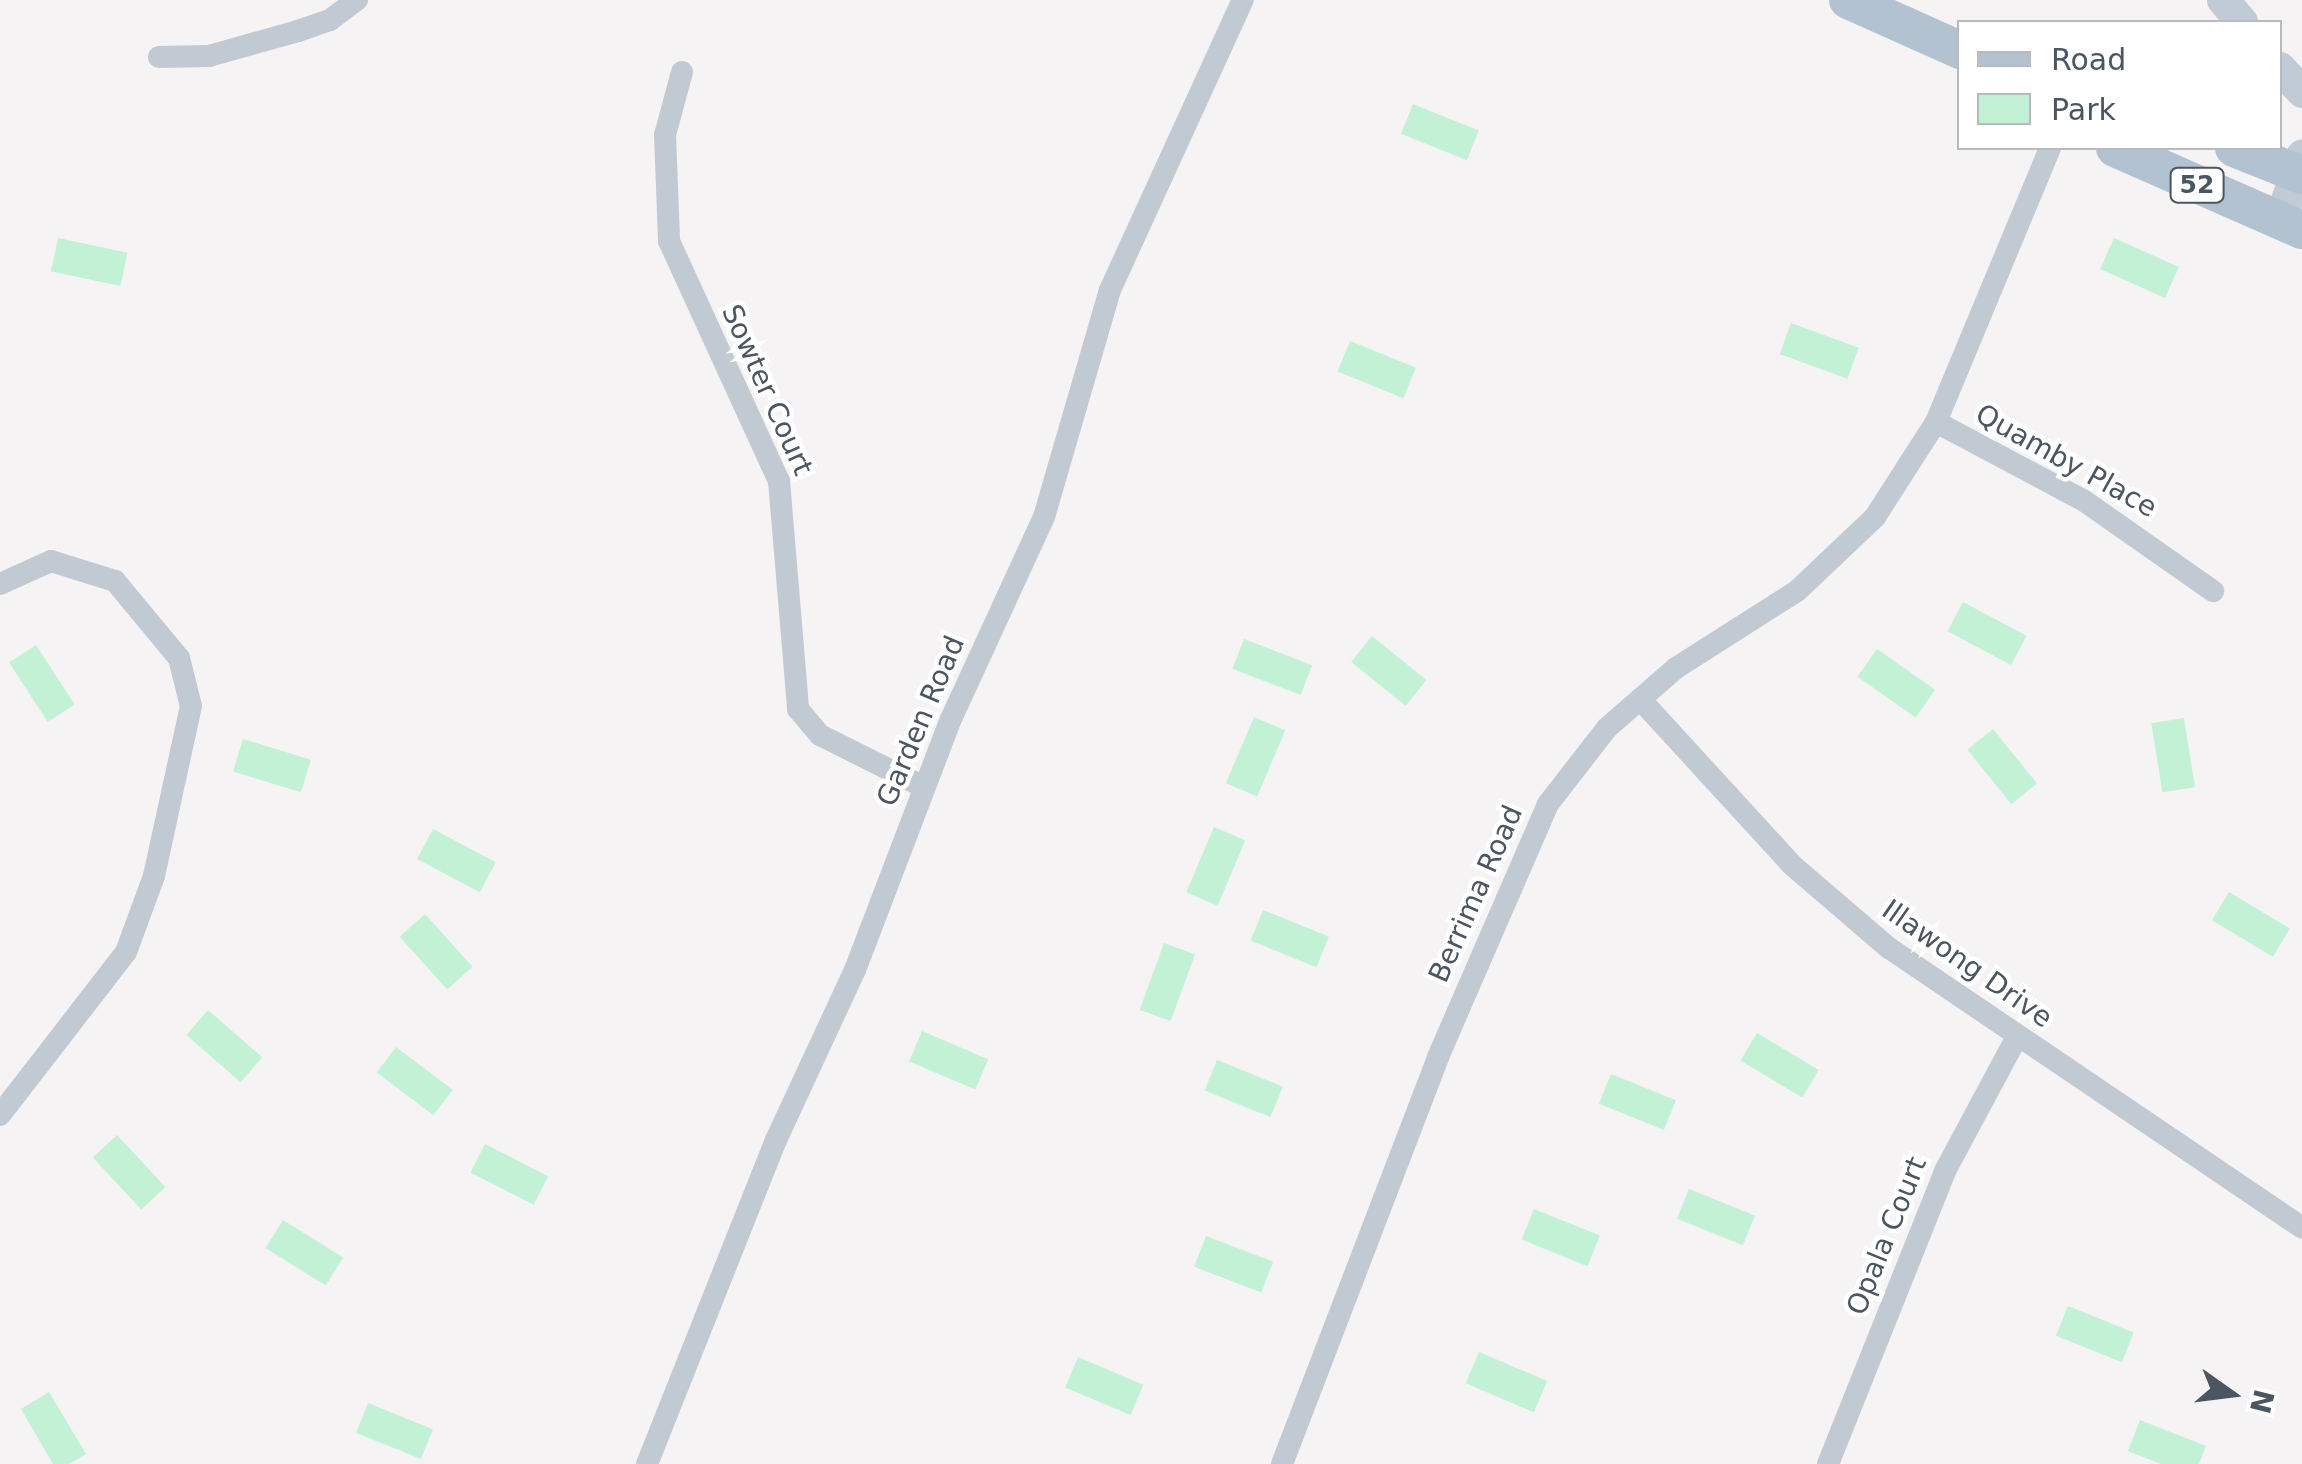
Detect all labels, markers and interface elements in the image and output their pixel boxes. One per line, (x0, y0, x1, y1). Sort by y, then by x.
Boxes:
legend (1957, 20, 2282, 150)
text: Road (2051, 42, 2126, 77)
text: Park (2051, 92, 2116, 127)
road number: 52 (2170, 165, 2224, 205)
street label: Sowter Court (714, 299, 820, 481)
street label: Quamby Place (1970, 397, 2162, 525)
street label: Garden Road (870, 631, 972, 811)
street label: Berrima Road (1422, 800, 1530, 988)
street label: Illawong Drive (1875, 893, 2059, 1035)
street label: Opala Court (1840, 1152, 1934, 1320)
north arrow (2182, 1344, 2282, 1444)
text: N (2243, 1386, 2280, 1417)

